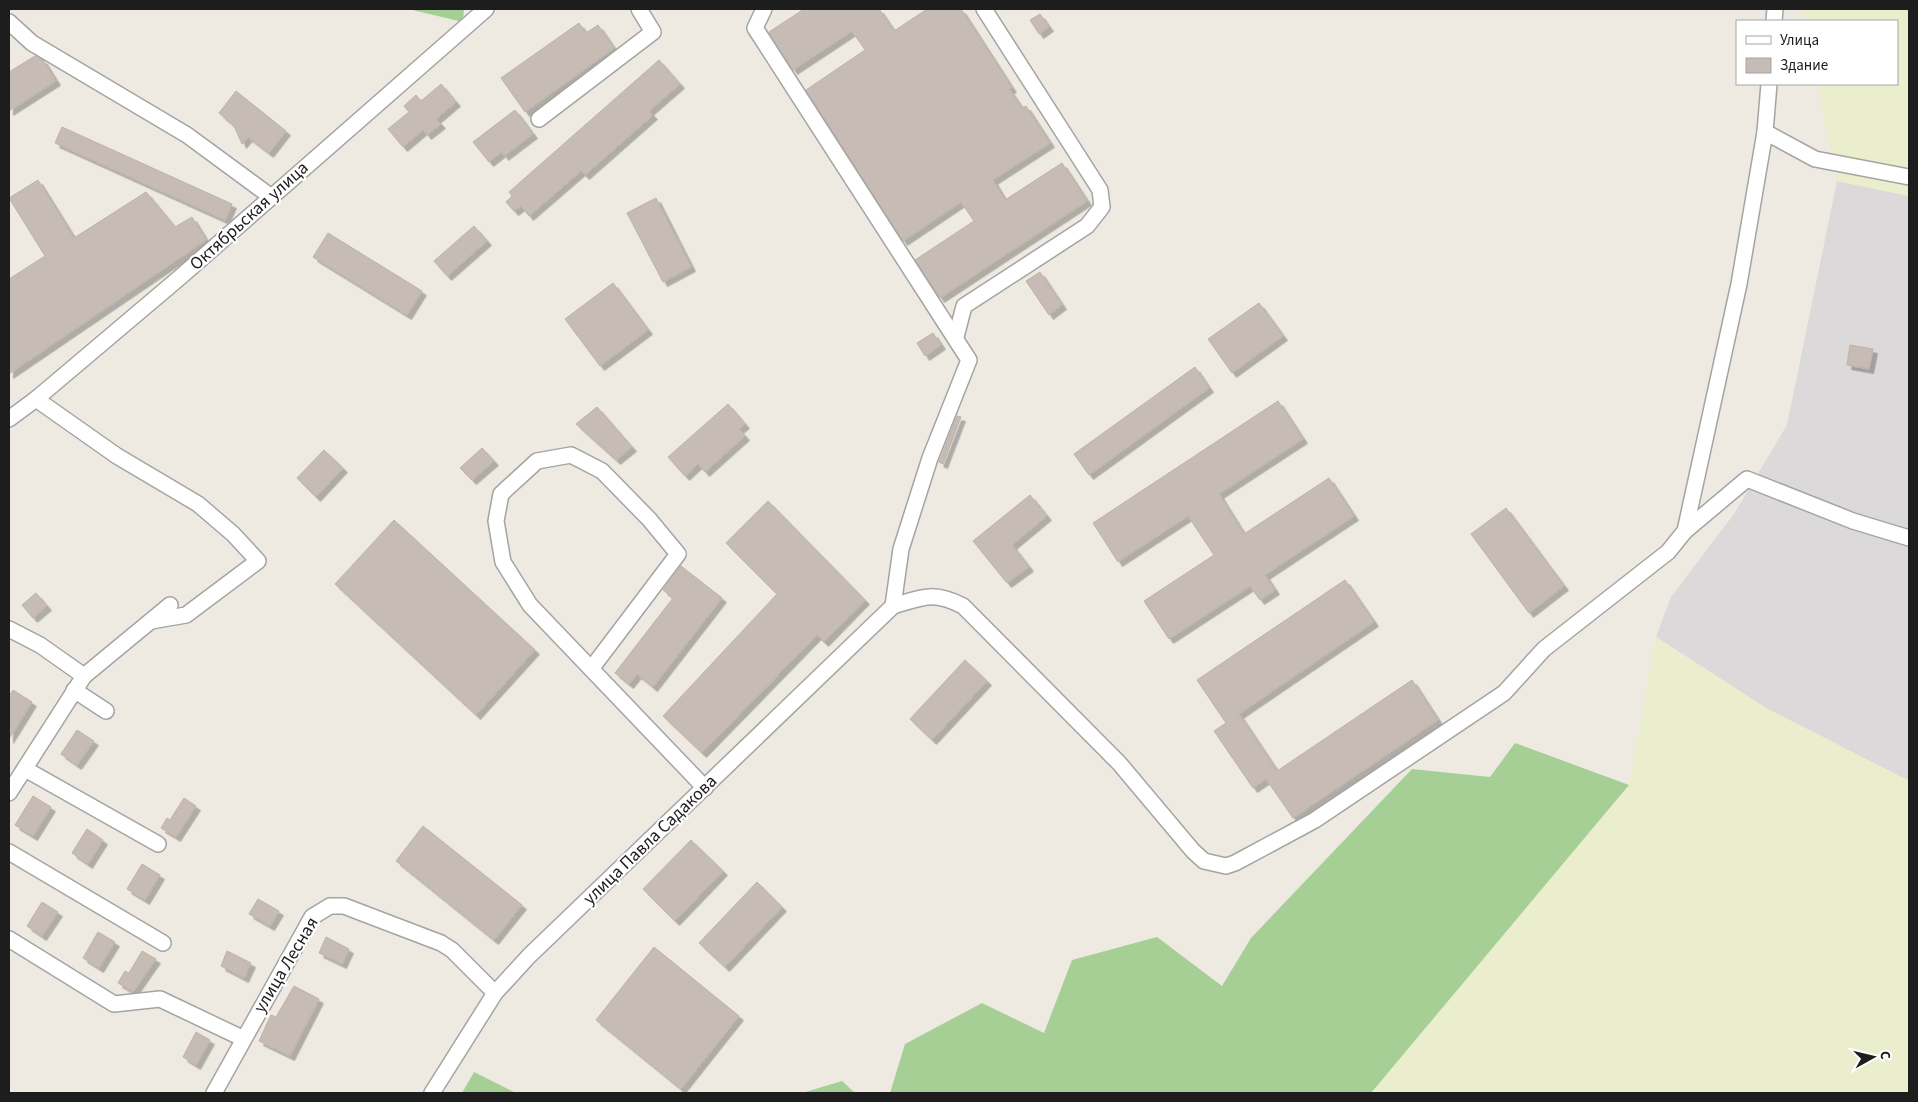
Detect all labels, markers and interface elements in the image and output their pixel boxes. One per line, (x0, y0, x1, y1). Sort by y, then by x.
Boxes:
legend (1736, 20, 1898, 85)
text: Улица (1780, 30, 1819, 51)
text: Здание (1780, 55, 1828, 76)
street label: Октябрьская улица (184, 156, 314, 276)
street label: улица Павла Садакова (577, 769, 723, 911)
street label: улица Лесная (248, 912, 324, 1018)
north arrow (1848, 1032, 1898, 1082)
text: С (1874, 1050, 1895, 1061)

